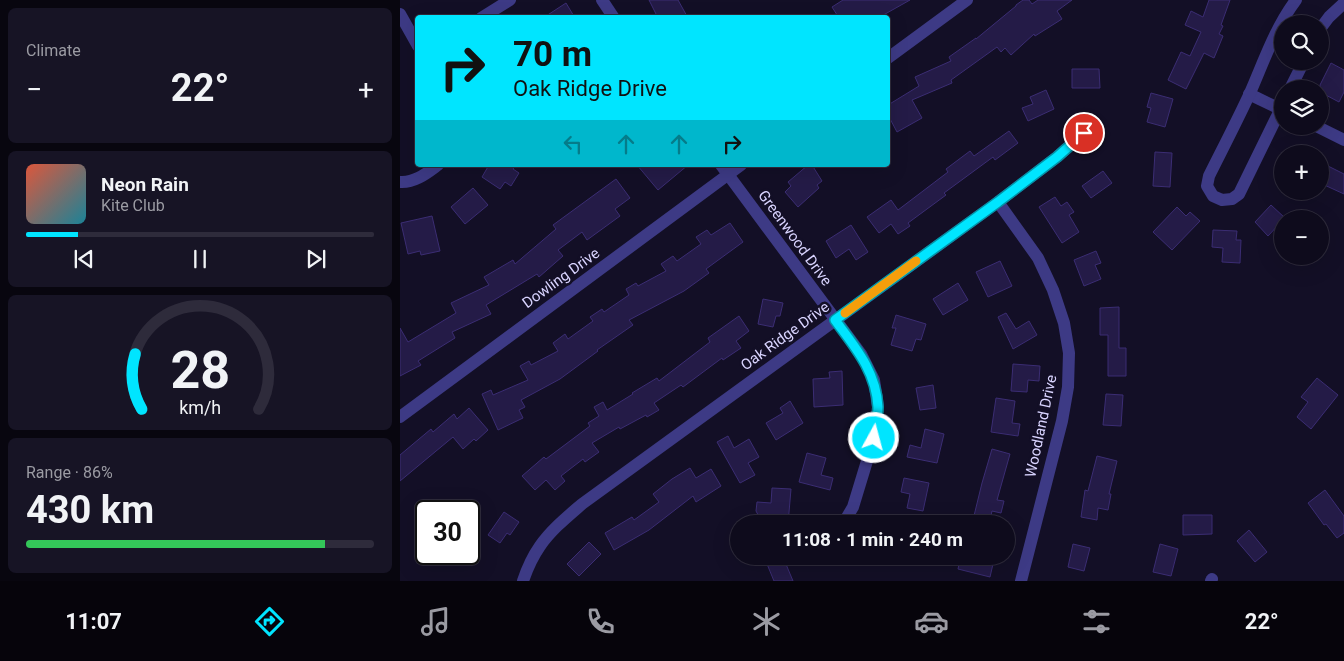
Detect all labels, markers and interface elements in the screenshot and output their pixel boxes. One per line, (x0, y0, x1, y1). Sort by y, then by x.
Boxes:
map controls (1274, 15, 1329, 265)
button: search (1274, 15, 1329, 70)
text: 70 m (513, 34, 592, 75)
icon: right (430, 35, 495, 100)
text: Climate (26, 41, 81, 60)
text: 22° (171, 66, 229, 110)
text: − (26, 73, 42, 106)
text: + (358, 73, 374, 106)
text: Oak Ridge Drive (513, 76, 667, 101)
button: layers (1274, 80, 1329, 135)
pin (1063, 112, 1105, 154)
icon: arrive (1070, 119, 1098, 147)
icon: left (559, 130, 587, 158)
icon: ahead (612, 130, 640, 158)
icon: ahead (665, 130, 693, 158)
icon: right (718, 130, 746, 158)
button: + (1274, 145, 1329, 200)
text: Neon Rain (101, 173, 189, 196)
street label: Greenwood Drive (754, 187, 836, 289)
text: Kite Club (101, 196, 165, 215)
button: − (1274, 210, 1329, 265)
street label: Dowling Drive (519, 244, 603, 312)
icon: previous (70, 245, 98, 273)
icon: pause (186, 245, 214, 273)
icon: next (302, 245, 330, 273)
street label: Oak Ridge Drive (737, 298, 833, 374)
text: 28 (170, 340, 230, 401)
street label: Woodland Drive (1021, 373, 1061, 479)
text: km/h (179, 397, 221, 418)
position arrow (847, 411, 899, 463)
text: Range · 86% (26, 463, 113, 482)
text: 430 km (26, 488, 154, 532)
speed limit sign: 30 (415, 500, 480, 565)
text: 11:08 · 1 min · 240 m (782, 528, 963, 551)
icon: directions (252, 604, 287, 639)
icon: music (418, 604, 453, 639)
icon: phone (583, 604, 618, 639)
icon: climate (749, 604, 784, 639)
icon: car (914, 604, 949, 639)
icon: filters (1079, 604, 1114, 639)
text: 11:07 (65, 609, 122, 634)
text: 22° (1245, 609, 1279, 634)

